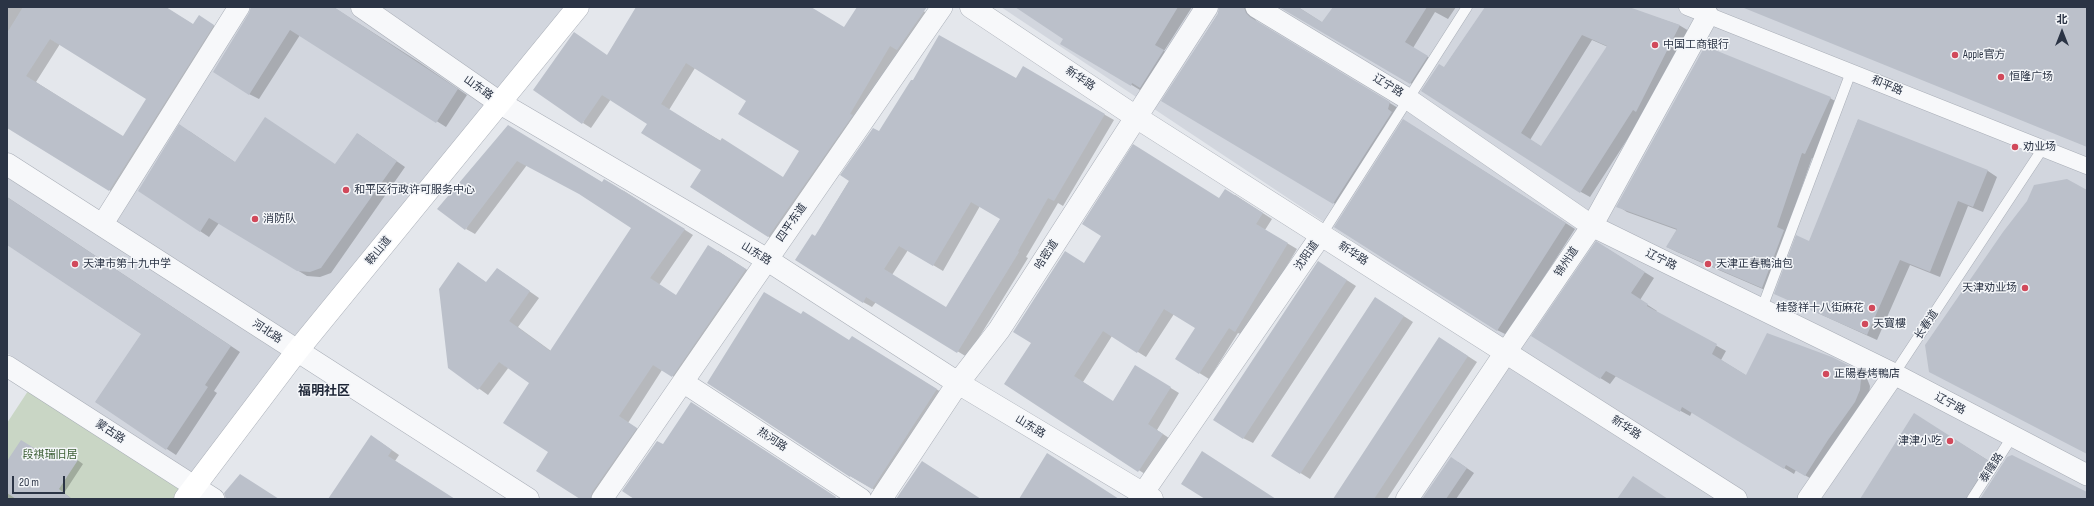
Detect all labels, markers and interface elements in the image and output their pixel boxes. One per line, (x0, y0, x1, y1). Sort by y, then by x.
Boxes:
north arrow (2042, 12, 2082, 52)
text: 北 (2057, 13, 2068, 26)
place label: 中国工商银行 (1663, 38, 1729, 52)
marker: 中国工商银行 (1650, 40, 1660, 50)
place label: Apple官方 (1963, 48, 2005, 62)
marker: Apple官方 (1950, 50, 1960, 60)
street label: 新华路 (1063, 64, 1097, 94)
place label: 恒隆广场 (2009, 70, 2053, 84)
street label: 辽宁路 (1370, 72, 1406, 100)
marker: 恒隆广场 (1996, 72, 2006, 82)
street label: 山东路 (461, 73, 495, 103)
street label: 和平路 (1869, 74, 1905, 98)
place label: 劝业场 (2023, 140, 2056, 154)
marker: 劝业场 (2010, 142, 2020, 152)
place label: 和平区行政许可服务中心 (354, 183, 475, 197)
marker: 和平区行政许可服务中心 (341, 185, 351, 195)
street label: 四平东道 (774, 201, 810, 245)
place label: 消防队 (263, 212, 296, 226)
marker: 消防队 (250, 214, 260, 224)
street label: 鞍山道 (363, 234, 395, 268)
street label: 哈密道 (1032, 238, 1062, 272)
street label: 沈阳道 (1292, 239, 1322, 273)
street label: 新华路 (1336, 239, 1370, 269)
street label: 山东路 (738, 240, 774, 268)
street label: 锦州道 (1552, 245, 1582, 279)
street label: 辽宁路 (1643, 247, 1679, 273)
place label: 天津市第十九中学 (83, 257, 171, 271)
place label: 天津正春鴨油包 (1716, 257, 1793, 271)
marker: 天津市第十九中学 (70, 259, 80, 269)
marker: 天津正春鴨油包 (1703, 259, 1713, 269)
place label: 天津劝业场 (1962, 281, 2017, 295)
marker: 天津劝业场 (2020, 283, 2030, 293)
place label: 桂發祥十八街麻花 (1776, 301, 1864, 315)
marker: 桂發祥十八街麻花 (1867, 303, 1877, 313)
street label: 长春道 (1912, 308, 1942, 342)
street label: 河北路 (250, 317, 284, 347)
place label: 天寶樓 (1873, 317, 1906, 331)
marker: 天寶樓 (1860, 319, 1870, 329)
place label: 正陽春烤鴨店 (1834, 367, 1900, 381)
marker: 正陽春烤鴨店 (1821, 369, 1831, 379)
district label: 福明社区 (298, 384, 350, 400)
street label: 辽宁路 (1932, 390, 1968, 418)
street label: 山东路 (1012, 413, 1048, 441)
street label: 新华路 (1609, 413, 1643, 443)
street label: 蒙古路 (93, 417, 127, 447)
street label: 热河路 (755, 425, 789, 455)
place label: 津津小吃 (1898, 434, 1942, 448)
marker: 津津小吃 (1945, 436, 1955, 446)
park label: 段祺瑞旧居 (23, 448, 77, 462)
street label: 泰隆路 (1977, 451, 2007, 485)
scale bar (14, 468, 67, 494)
text: 20 m (19, 475, 39, 490)

